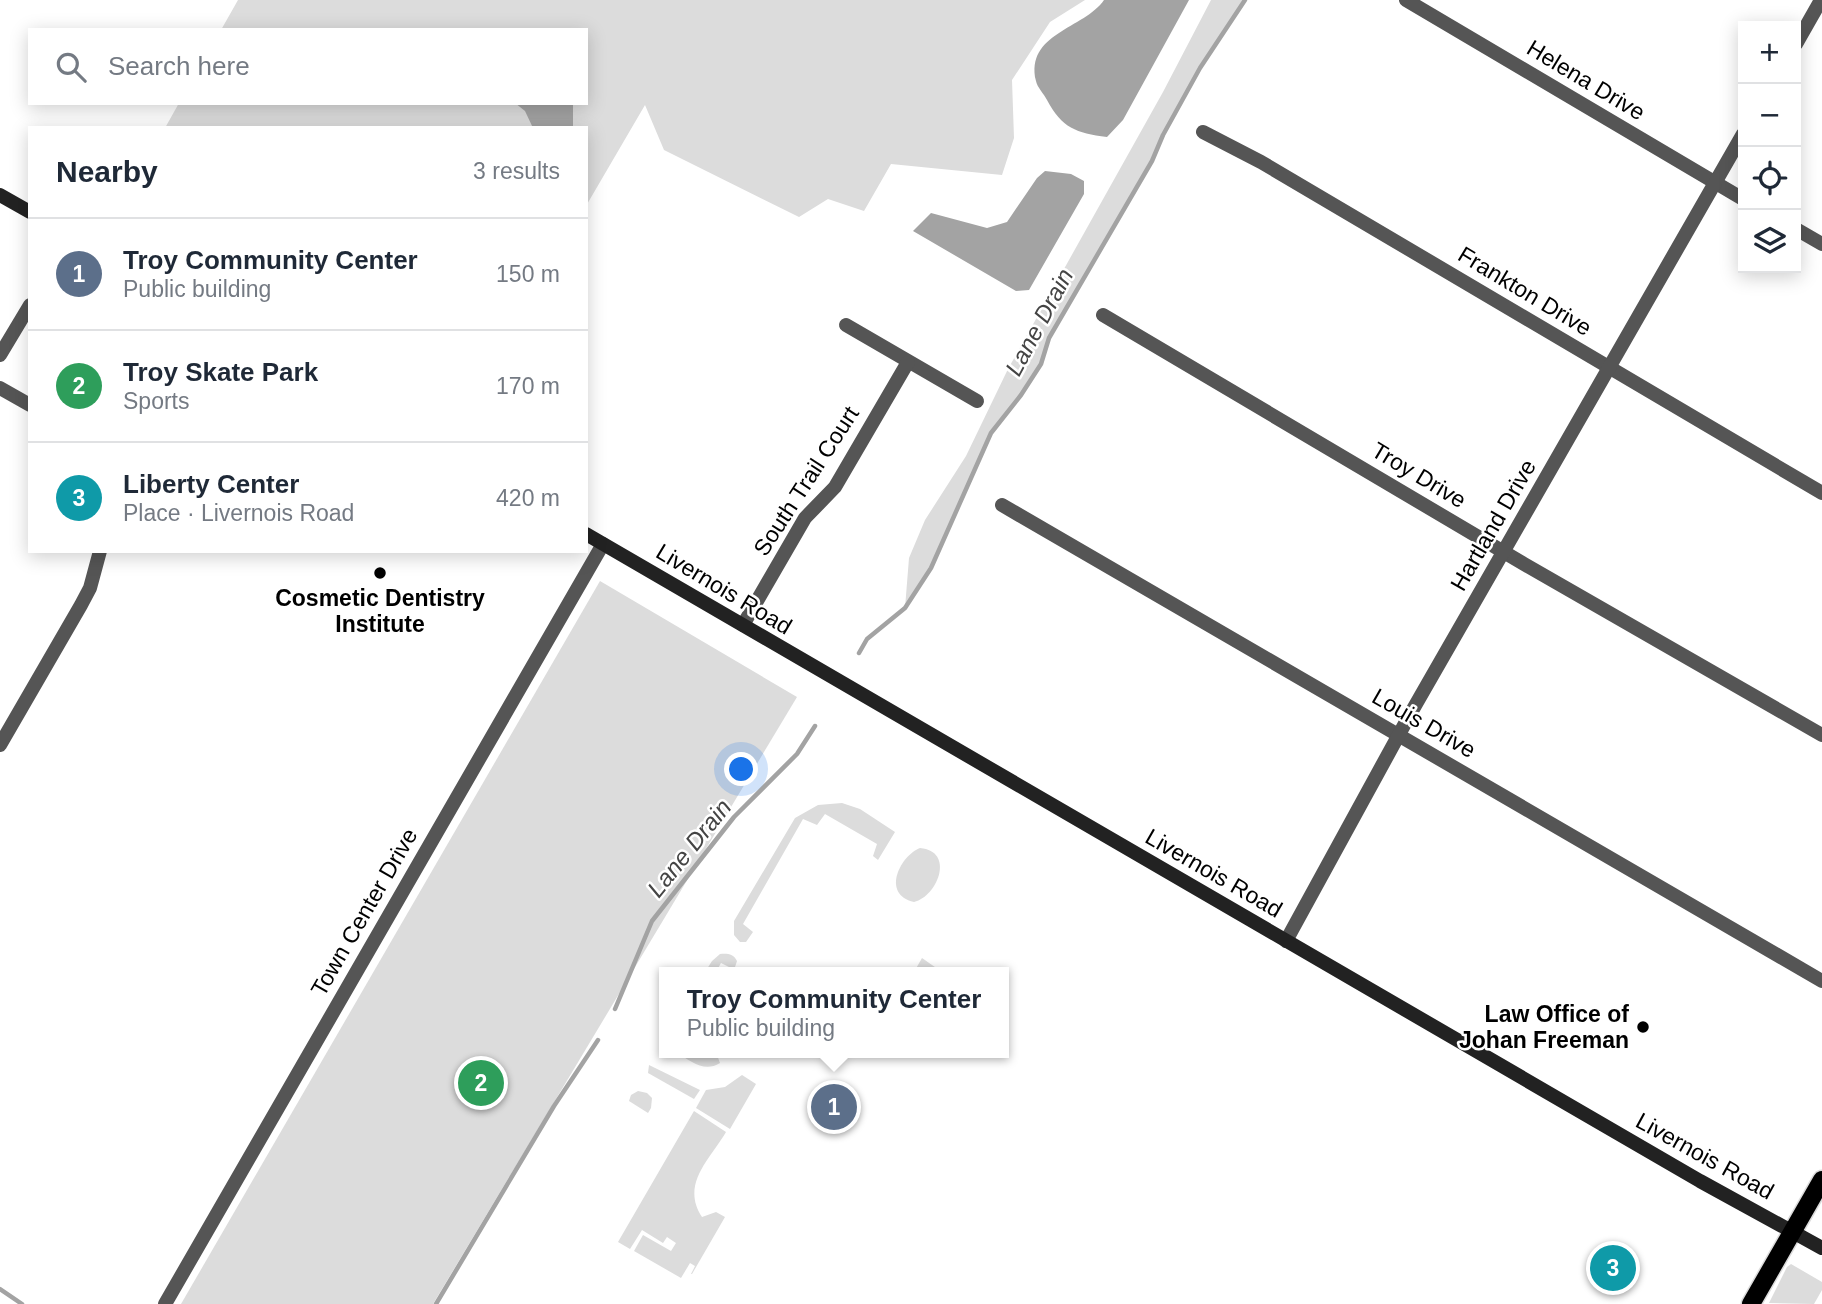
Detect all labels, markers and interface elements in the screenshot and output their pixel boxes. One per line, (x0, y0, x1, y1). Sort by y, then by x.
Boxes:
map controls (1738, 21, 1801, 273)
button: + (1738, 21, 1801, 84)
search box (28, 28, 588, 105)
street label: Helena Drive (1522, 35, 1650, 125)
icon: search (52, 48, 90, 86)
text: Search here (108, 51, 250, 81)
button: − (1738, 84, 1801, 147)
button: locate (1738, 147, 1801, 210)
text: Nearby (56, 155, 158, 188)
text: 3 results (473, 158, 560, 184)
button: layers (1738, 210, 1801, 273)
street label: Frankton Drive (1454, 241, 1596, 341)
text: Troy Community Center (123, 245, 418, 275)
text: 1 (73, 261, 85, 287)
text: 150 m (496, 261, 560, 287)
water label: Lane Drain (1000, 264, 1078, 380)
text: Public building (123, 276, 271, 302)
text: Troy Skate Park (123, 357, 318, 387)
text: 2 (73, 373, 85, 399)
text: 170 m (496, 373, 560, 399)
text: Sports (123, 388, 189, 414)
street label: South Trail Court (748, 401, 864, 560)
street label: Troy Drive (1367, 437, 1471, 513)
street label: Hartland Drive (1445, 455, 1541, 595)
text: Liberty Center (123, 469, 299, 499)
text: 3 (73, 485, 85, 511)
text: 420 m (496, 485, 560, 511)
text: Place · Livernois Road (123, 500, 354, 526)
street label: Livernois Road (652, 538, 796, 640)
marker: Cosmetic Dentistry Institute (372, 565, 388, 581)
place label: Cosmetic Dentistry Institute (275, 585, 485, 637)
street label: Louis Drive (1368, 683, 1480, 763)
your location (724, 752, 758, 786)
water label: Lane Drain (642, 794, 736, 902)
street label: Livernois Road (1141, 823, 1287, 923)
street label: Town Center Drive (305, 824, 423, 1000)
popup (659, 967, 1009, 1058)
text: Troy Community Center (687, 984, 981, 1014)
place label: Law Office of Johan Freeman (1459, 1001, 1629, 1053)
text: Public building (687, 1015, 835, 1041)
marker: Law Office of Johan Freeman (1635, 1019, 1651, 1035)
pin: 2 (458, 1057, 504, 1109)
pin: 1 (811, 1081, 857, 1133)
street label: Livernois Road (1632, 1107, 1778, 1205)
pin: 3 (1590, 1242, 1636, 1294)

